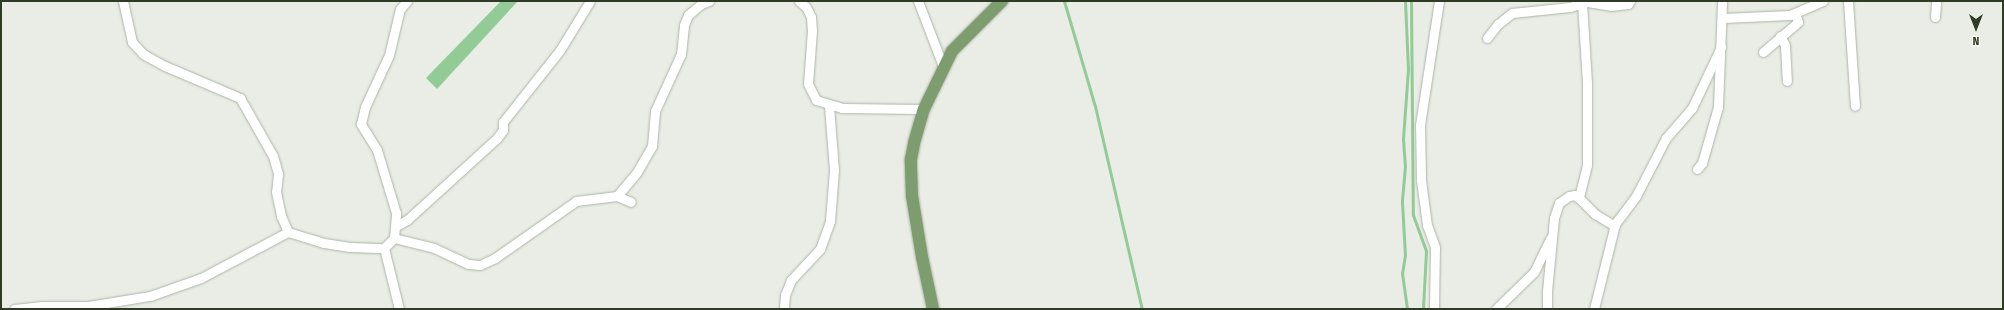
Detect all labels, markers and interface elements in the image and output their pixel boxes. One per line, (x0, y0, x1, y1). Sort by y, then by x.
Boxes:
north arrow (1956, 8, 1996, 48)
text: N (1973, 34, 1979, 47)

